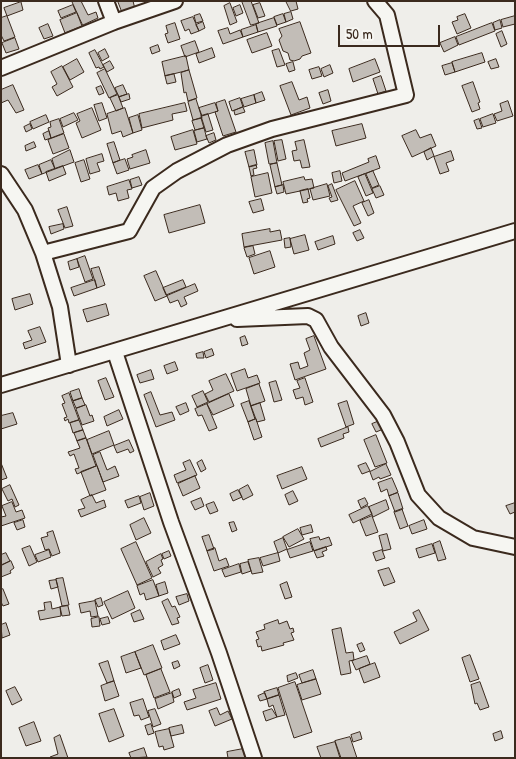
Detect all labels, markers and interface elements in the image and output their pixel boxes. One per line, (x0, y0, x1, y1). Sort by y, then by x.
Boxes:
scale bar (341, 15, 444, 47)
text: 50 m (346, 23, 373, 44)

